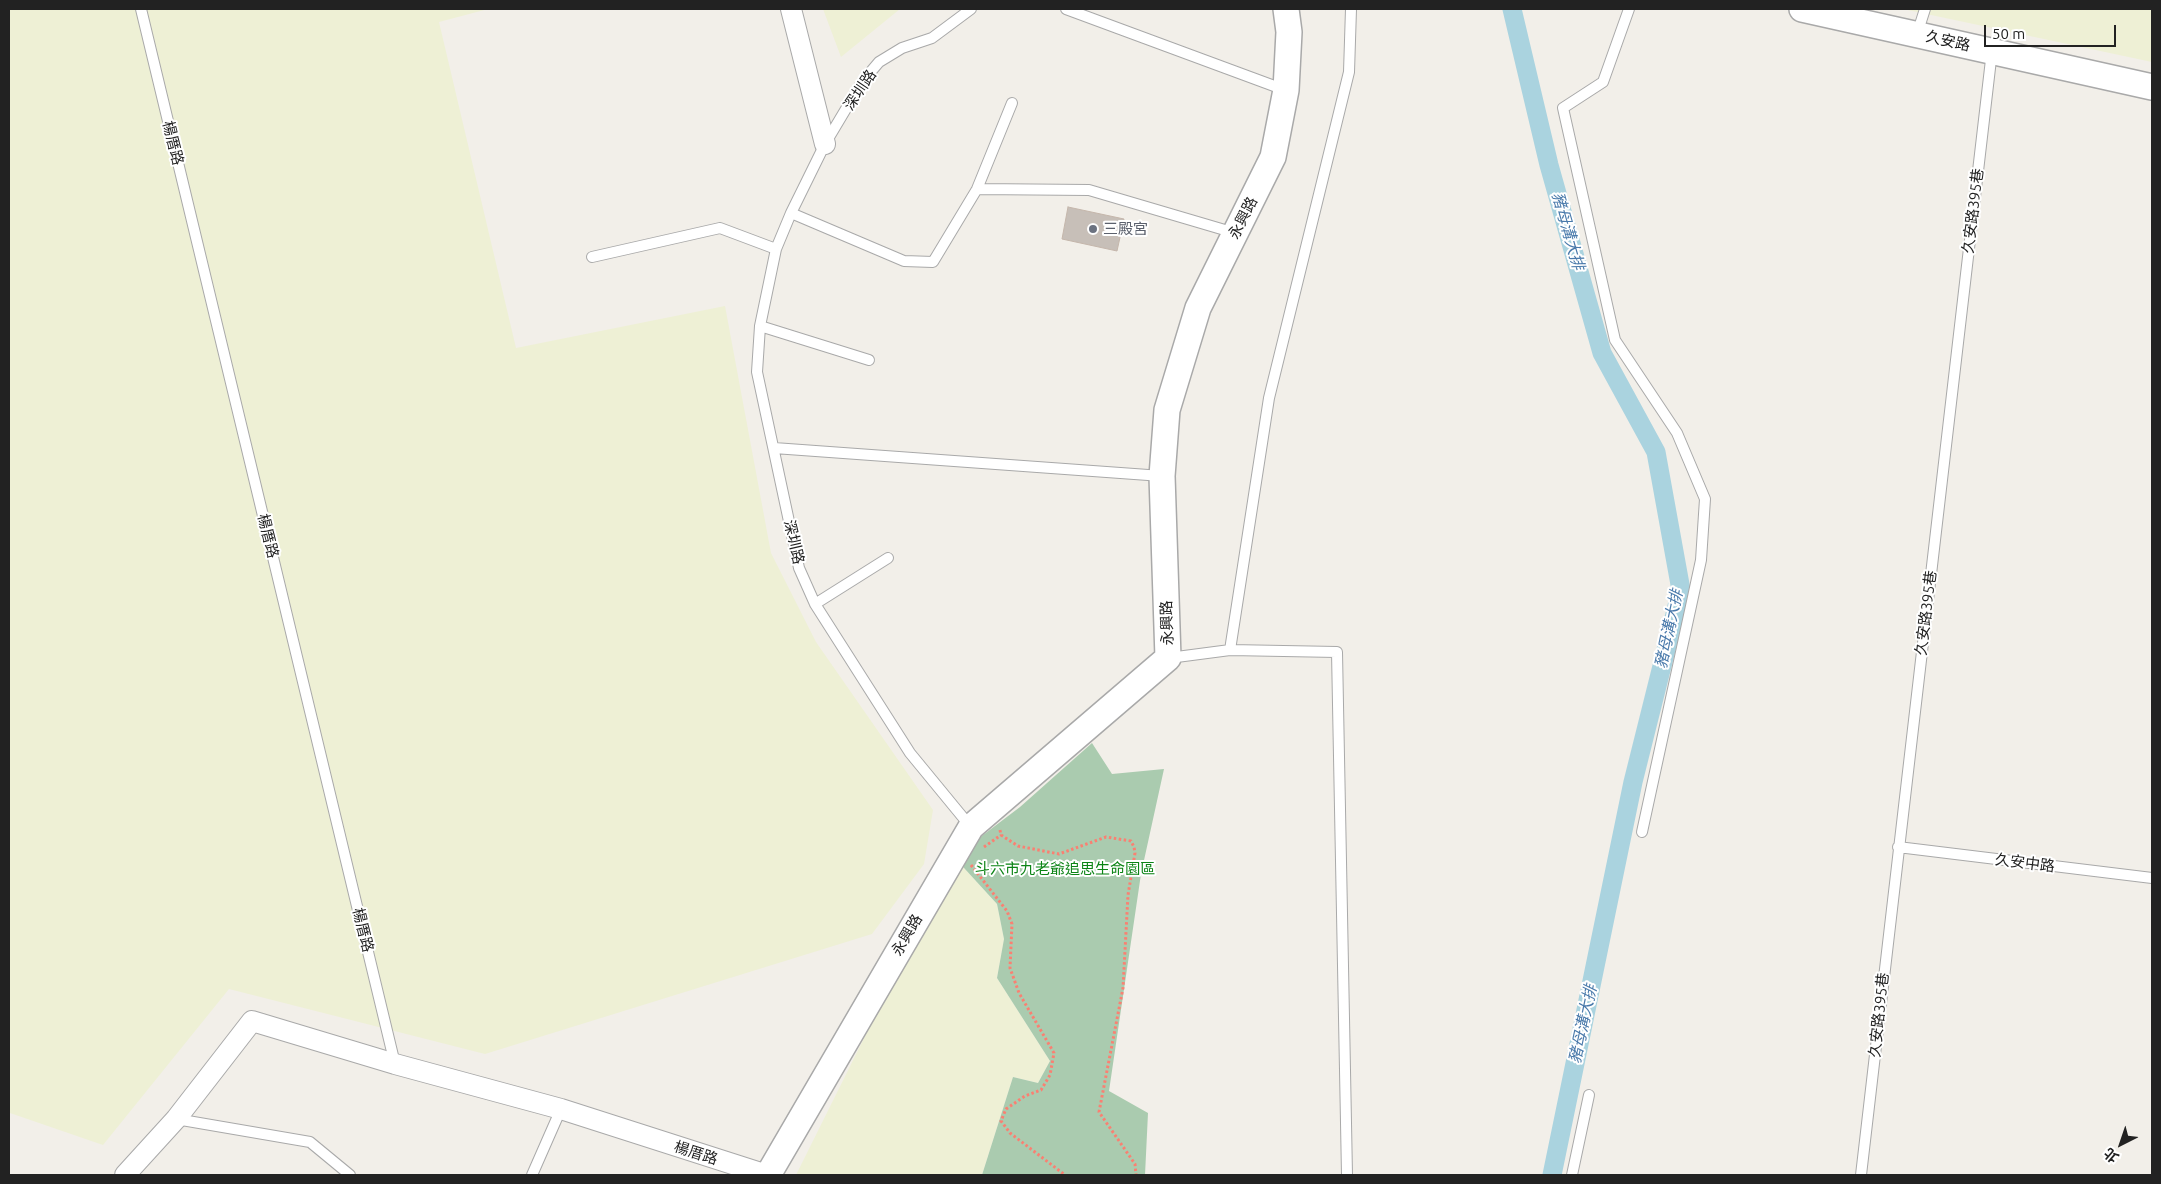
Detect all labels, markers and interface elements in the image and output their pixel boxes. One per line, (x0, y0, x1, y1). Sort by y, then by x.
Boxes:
scale bar (1986, 15, 2118, 47)
text: 50 m (1992, 25, 2025, 42)
street label: 久安路 (1924, 27, 1972, 55)
street label: 深圳路 (840, 66, 880, 114)
street label: 楊厝路 (159, 119, 187, 167)
street label: 久安路395巷 (1959, 168, 1987, 254)
water label: 豬母溝大排 (1548, 190, 1588, 272)
street label: 永興路 (1225, 194, 1261, 242)
place label: 三殿宮 (1103, 220, 1148, 238)
marker: 三殿宮 (1087, 223, 1099, 235)
street label: 楊厝路 (254, 512, 282, 560)
street label: 深圳路 (780, 518, 808, 566)
street label: 久安路395巷 (1912, 570, 1940, 656)
water label: 豬母溝大排 (1651, 588, 1687, 670)
street label: 永興路 (1157, 600, 1177, 646)
street label: 久安中路 (1994, 850, 2056, 876)
park label: 斗六市九老爺追思生命園區 (975, 860, 1155, 878)
street label: 楊厝路 (349, 906, 377, 954)
street label: 永興路 (888, 911, 926, 959)
street label: 久安路395巷 (1866, 972, 1892, 1058)
water label: 豬母溝大排 (1565, 983, 1601, 1065)
north arrow (2096, 1119, 2146, 1169)
street label: 楊厝路 (672, 1137, 720, 1169)
text: 北 (2101, 1145, 2122, 1166)

